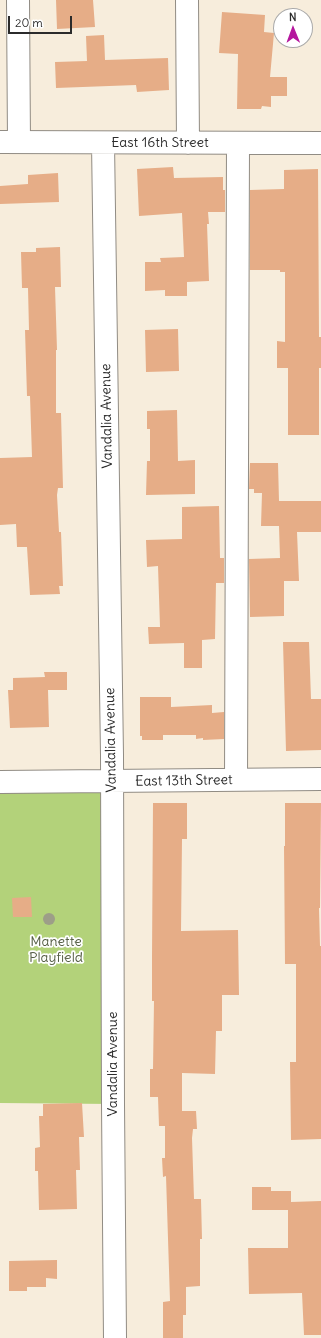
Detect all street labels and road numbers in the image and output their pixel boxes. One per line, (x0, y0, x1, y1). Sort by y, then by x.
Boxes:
street label: East 16th Street (111, 135, 209, 151)
street label: Vandalia Avenue (98, 363, 116, 469)
street label: Vandalia Avenue (102, 687, 120, 793)
street label: East 13th Street (135, 772, 233, 790)
street label: Vandalia Avenue (105, 1011, 121, 1117)

